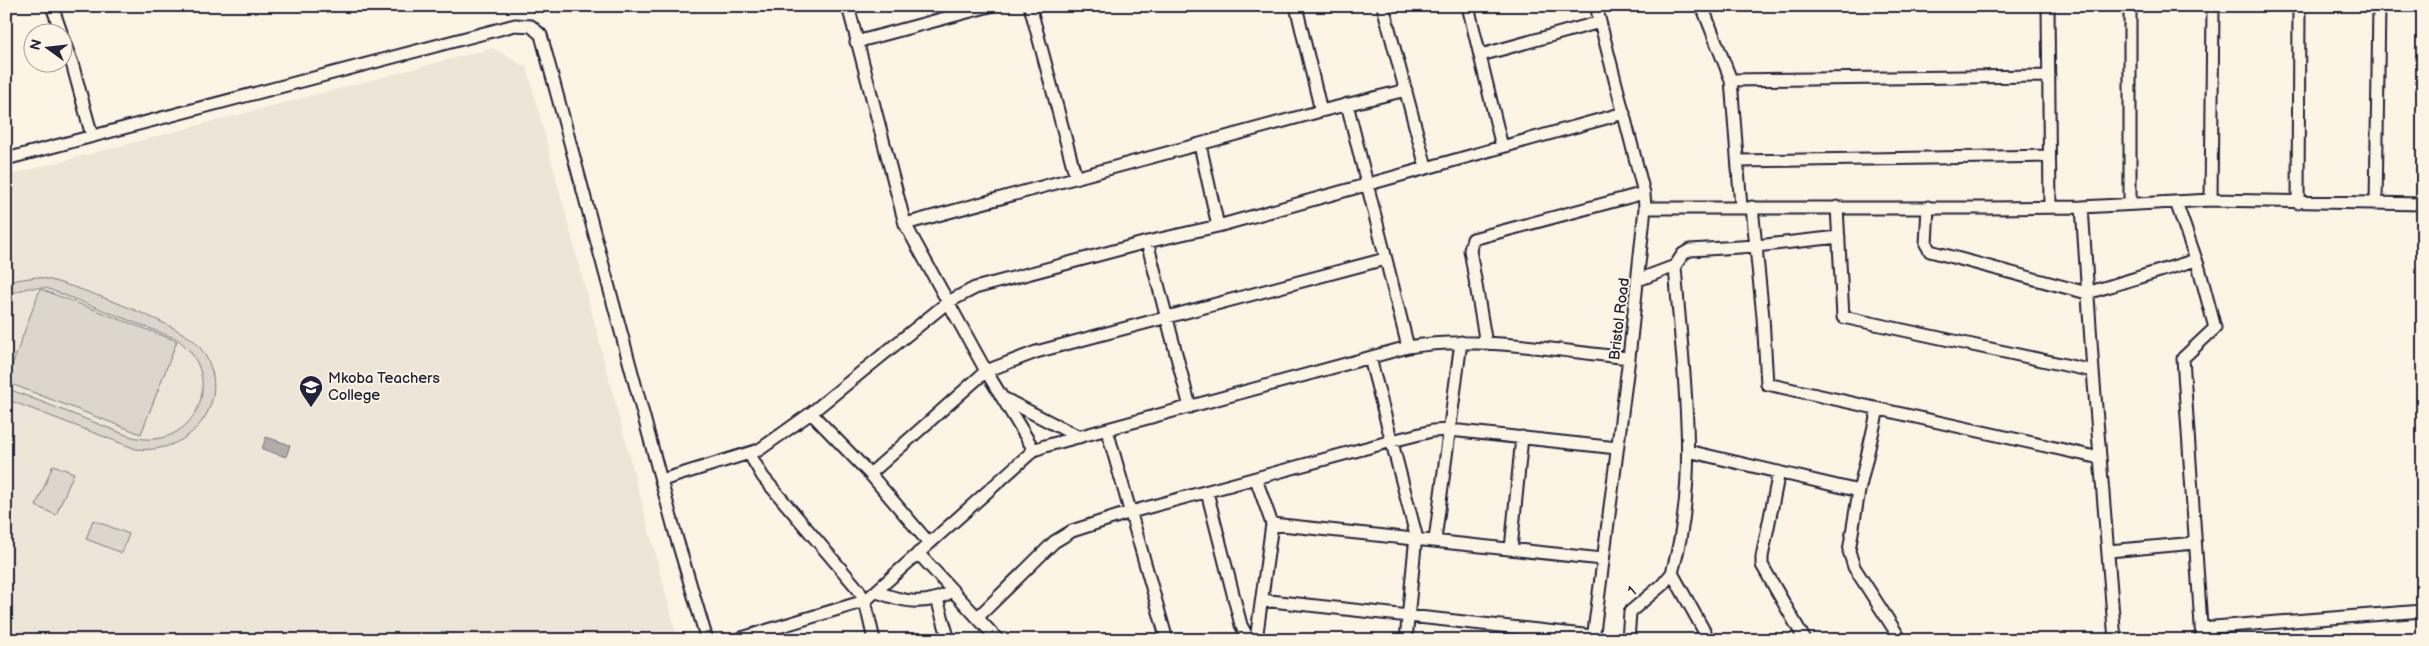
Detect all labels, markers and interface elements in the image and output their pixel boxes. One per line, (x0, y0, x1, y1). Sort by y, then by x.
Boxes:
north arrow (22, 22, 72, 72)
text: N (26, 37, 45, 52)
street label: Bristol Road (1605, 277, 1634, 361)
place label: Mkoba Teachers College (328, 369, 441, 405)
school or university icon: Mkoba Teachers College (298, 374, 324, 408)
street label: 1 (1624, 582, 1641, 601)

